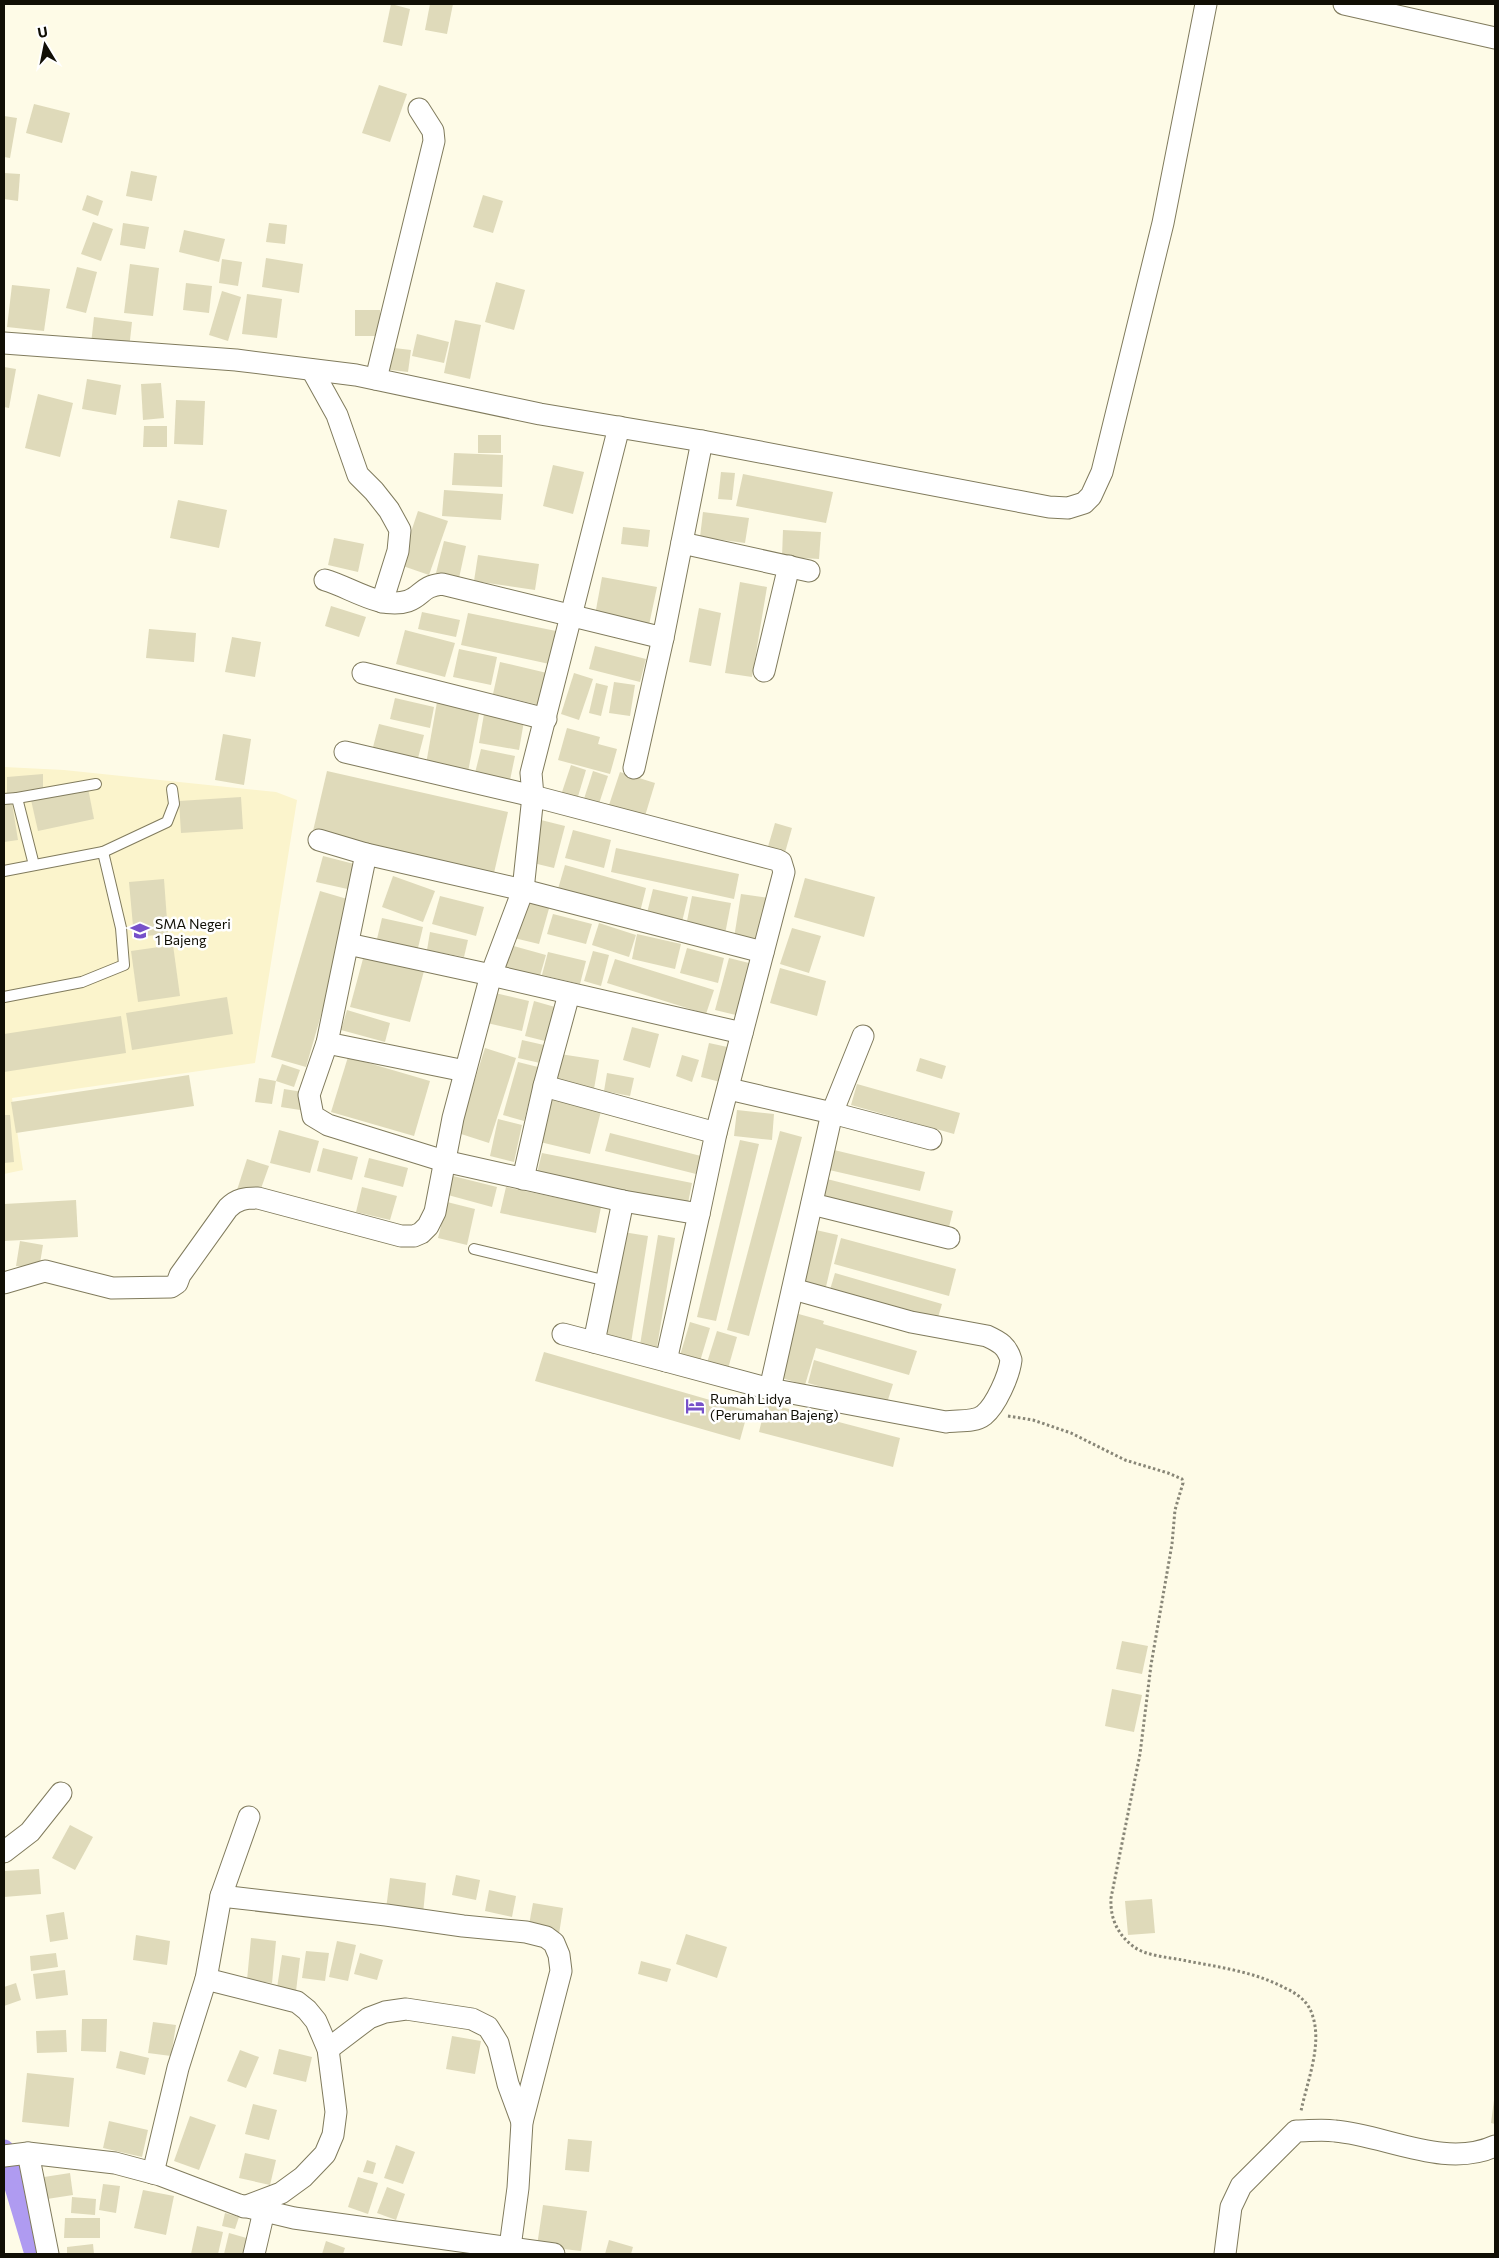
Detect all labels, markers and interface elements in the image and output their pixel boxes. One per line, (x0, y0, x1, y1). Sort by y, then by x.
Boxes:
north arrow (20, 20, 70, 70)
text: U (36, 22, 49, 41)
place label: SMA Negeri 1 Bajeng (155, 915, 231, 948)
school or university icon: SMA Negeri 1 Bajeng (129, 920, 151, 942)
place label: Rumah Lidya (Perumahan Bajeng) (710, 1390, 839, 1423)
hotel icon: Rumah Lidya (Perumahan Bajeng) (684, 1395, 706, 1417)

